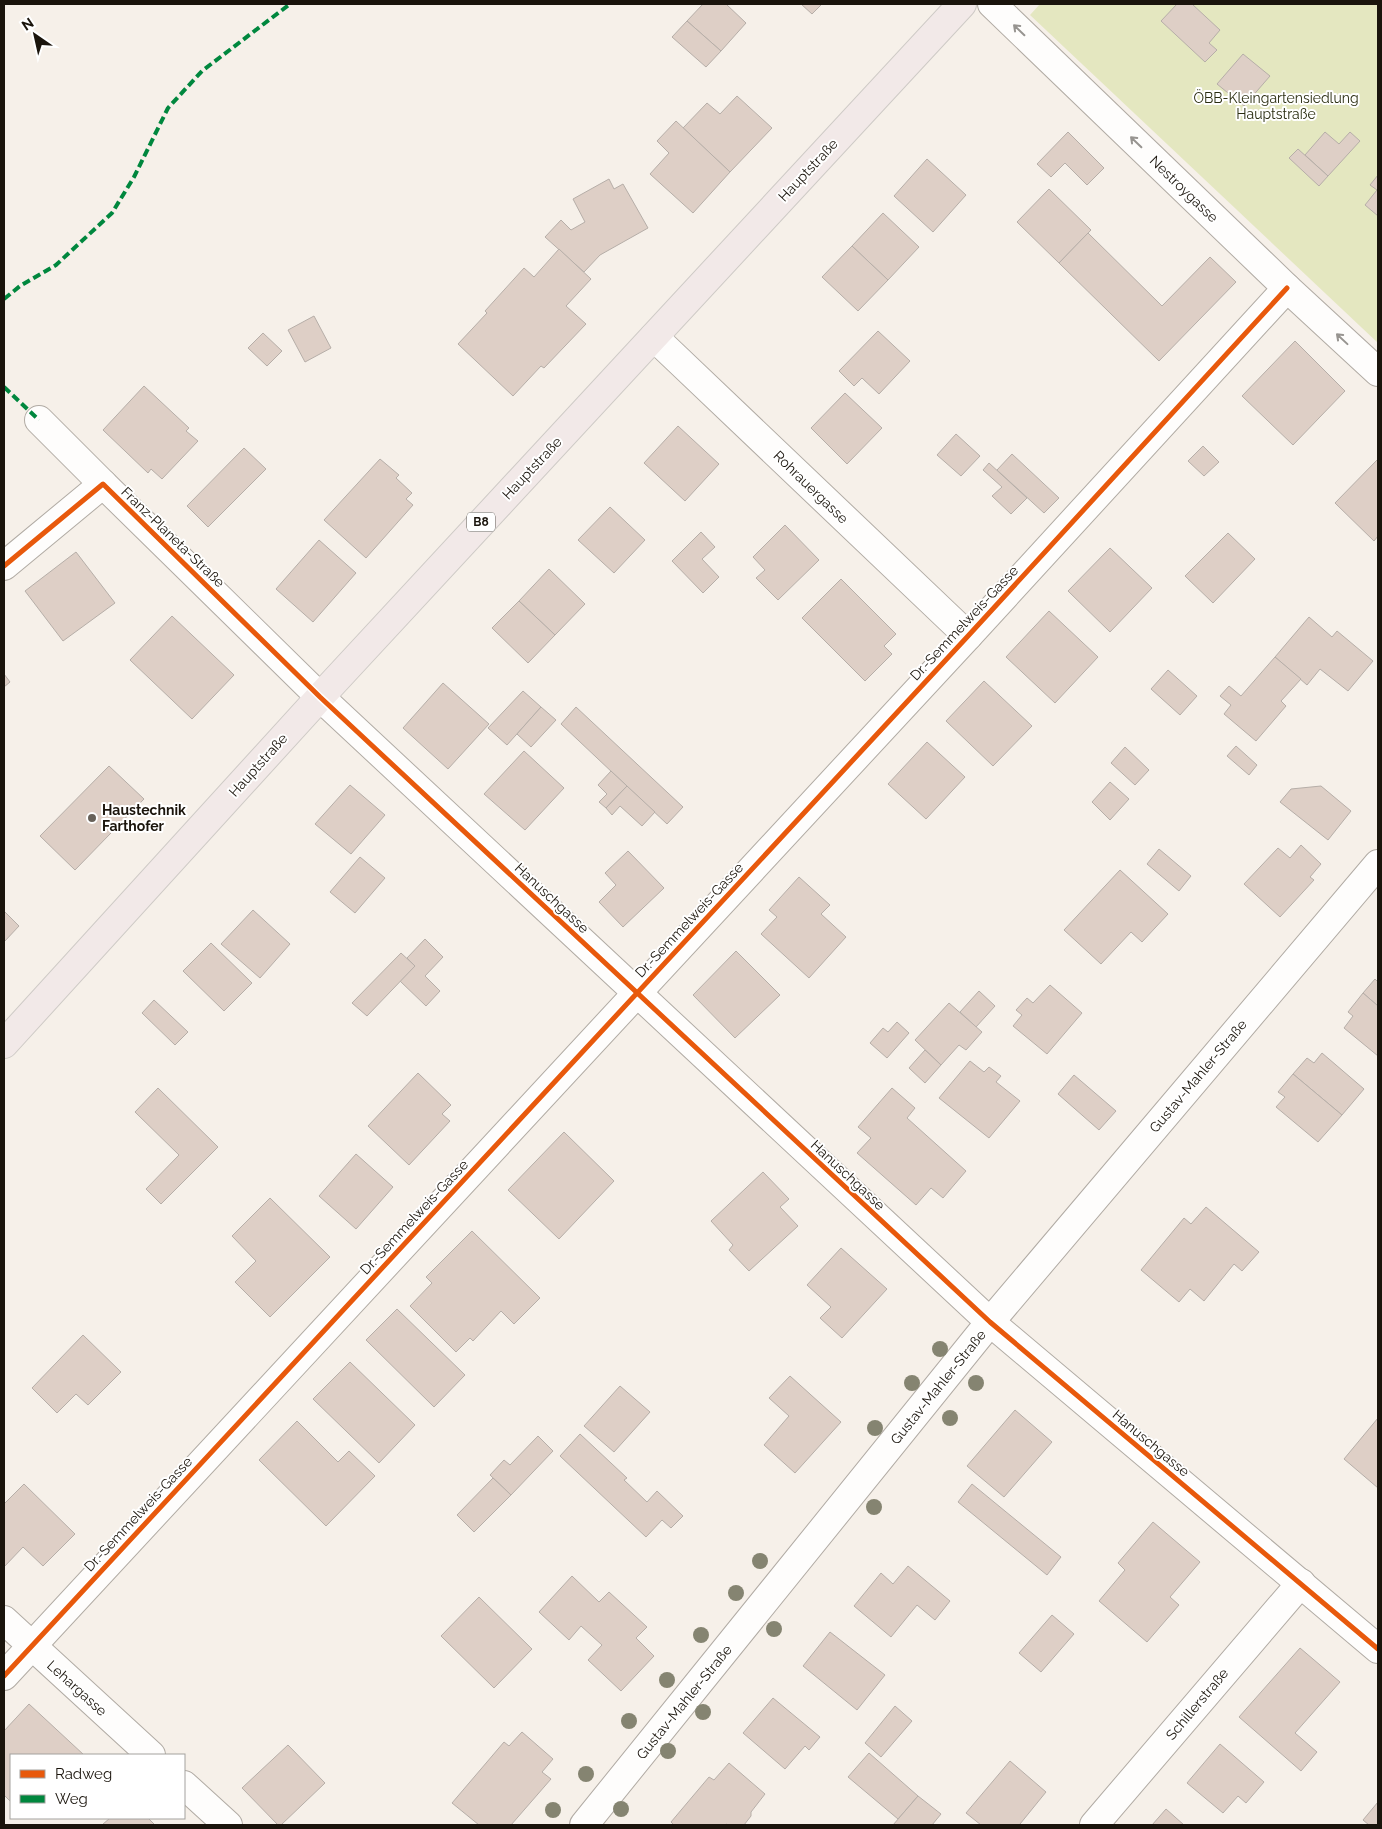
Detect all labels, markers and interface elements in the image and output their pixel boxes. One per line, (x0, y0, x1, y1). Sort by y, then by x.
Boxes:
north arrow (10, 10, 60, 60)
text: N (19, 15, 37, 34)
one-way arrow (1012, 24, 1025, 36)
park label: ÖBB-Kleingartensiedlung Hauptstraße (1193, 88, 1359, 122)
street label: Hauptstraße (775, 136, 841, 204)
one-way arrow (1129, 136, 1142, 148)
street label: Nestroygasse (1147, 153, 1221, 225)
one-way arrow (1336, 333, 1349, 345)
street label: Hauptstraße (499, 434, 565, 502)
street label: Rohrauergasse (770, 447, 852, 527)
street label: Franz-Planeta-Straße (118, 484, 228, 590)
road number: B8 (467, 512, 495, 532)
street label: Dr.-Semmelweis-Gasse (907, 562, 1021, 684)
street label: Hauptstraße (226, 730, 290, 800)
place label: Haustechnik Farthofer (102, 802, 186, 834)
marker: Haustechnik Farthofer (86, 812, 98, 824)
street label: Dr.-Semmelweis-Gasse (632, 859, 746, 981)
street label: Hanuschgasse (512, 860, 592, 936)
street label: Gustav-Mahler-Straße (1146, 1016, 1250, 1136)
street label: Hanuschgasse (808, 1137, 888, 1213)
street label: Dr.-Semmelweis-Gasse (357, 1156, 471, 1278)
street label: Gustav-Mahler-Straße (887, 1327, 989, 1447)
street label: Hanuschgasse (1109, 1406, 1193, 1480)
street label: Dr.-Semmelweis-Gasse (81, 1453, 195, 1575)
street label: Gustav-Mahler-Straße (633, 1642, 735, 1762)
street label: Lehargasse (44, 1657, 110, 1719)
street label: Schillerstraße (1163, 1665, 1231, 1743)
legend (10, 1754, 185, 1819)
text: Radweg (55, 1765, 112, 1783)
text: Weg (55, 1790, 88, 1808)

